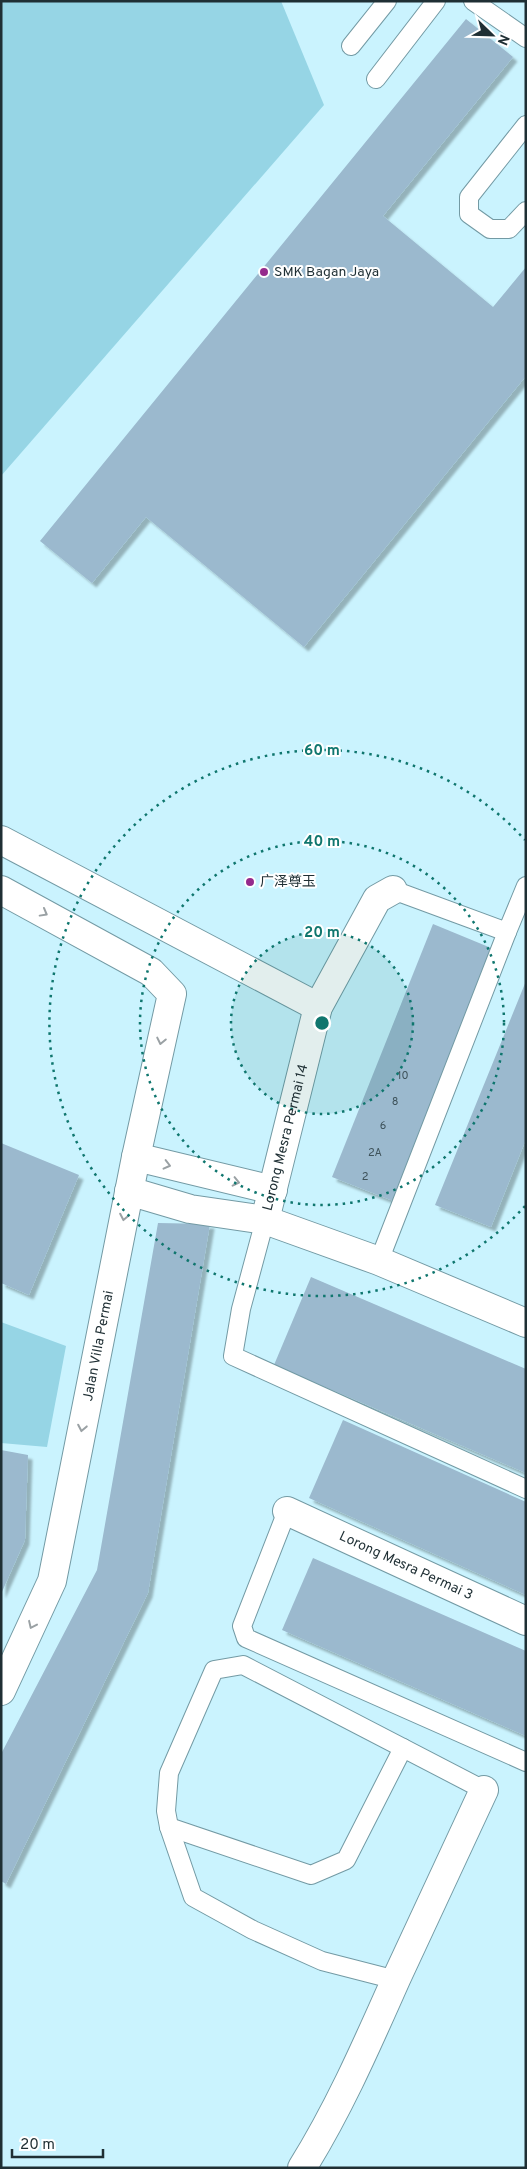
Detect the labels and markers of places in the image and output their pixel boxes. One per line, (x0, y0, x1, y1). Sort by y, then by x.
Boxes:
place label: SMK Bagan Jaya (274, 264, 379, 281)
marker: SMK Bagan Jaya (258, 266, 270, 278)
place label: 广泽尊玉 (260, 874, 316, 891)
marker: 广泽尊玉 (244, 876, 256, 888)
centre of rings (313, 1014, 331, 1032)

